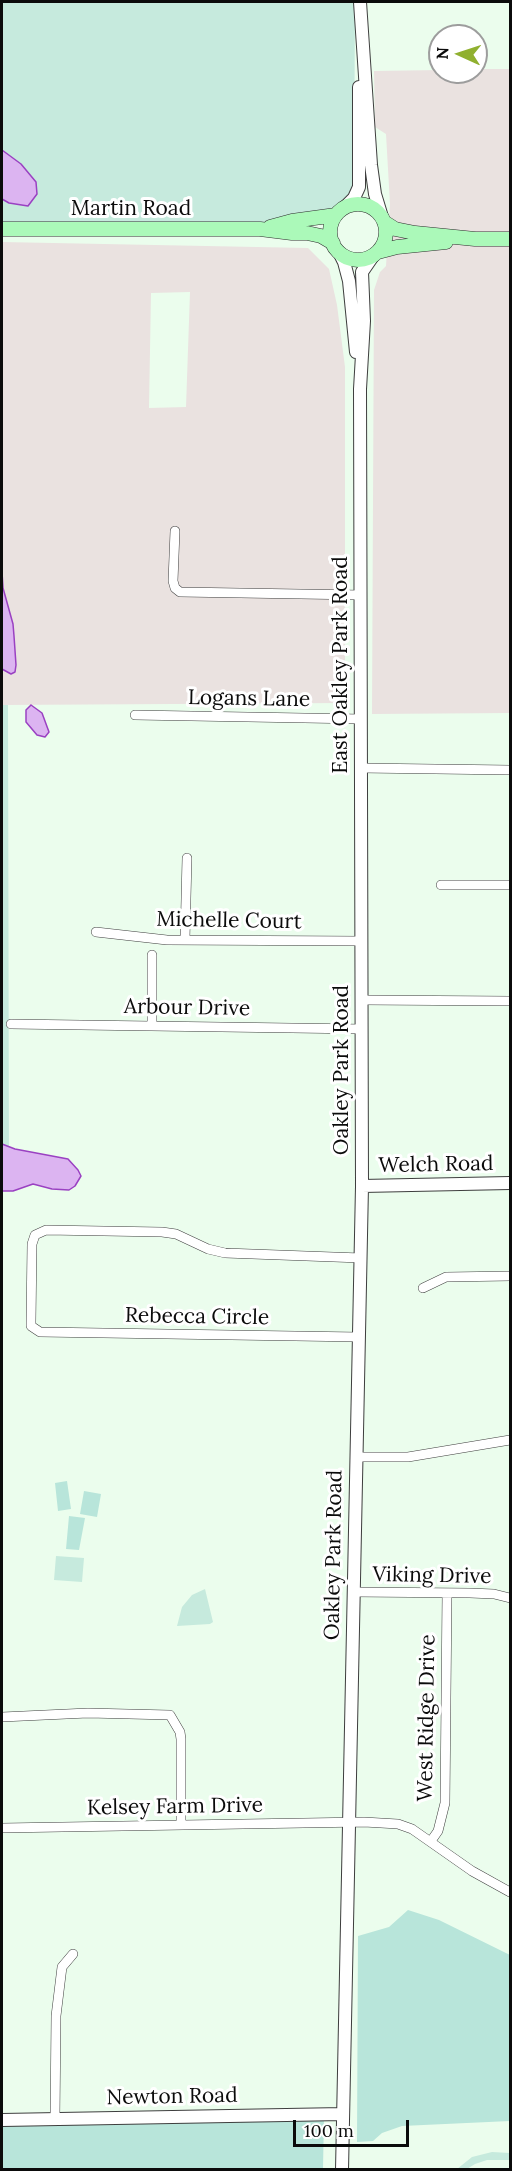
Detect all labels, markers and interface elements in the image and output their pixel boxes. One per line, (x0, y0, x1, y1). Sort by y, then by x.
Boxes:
north arrow (428, 24, 488, 84)
text: N (432, 46, 452, 60)
street label: Martin Road (71, 196, 191, 222)
street label: East Oakley Park Road (328, 556, 354, 774)
street label: Logans Lane (188, 685, 310, 713)
street label: Michelle Court (156, 907, 302, 935)
street label: Oakley Park Road (329, 985, 355, 1155)
street label: Arbour Drive (124, 994, 250, 1022)
street label: Welch Road (378, 1151, 494, 1179)
street label: Rebecca Circle (125, 1303, 269, 1331)
street label: Oakley Park Road (320, 1470, 348, 1640)
street label: Viking Drive (372, 1562, 492, 1590)
street label: West Ridge Drive (413, 1634, 441, 1802)
street label: Kelsey Farm Drive (87, 1793, 263, 1821)
street label: Newton Road (106, 2083, 238, 2111)
scale bar (296, 2108, 412, 2146)
text: 100 m (304, 2119, 354, 2142)

